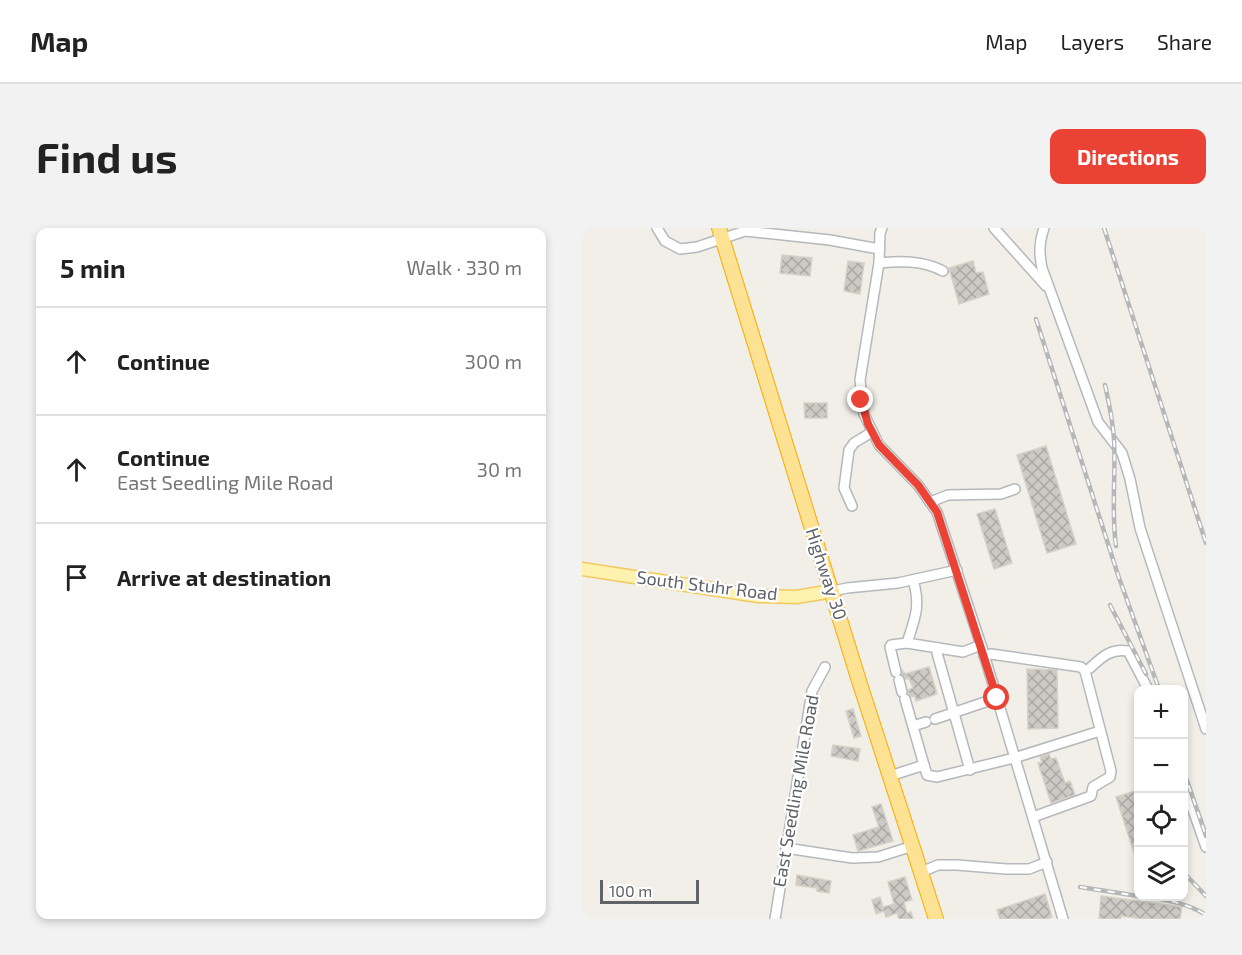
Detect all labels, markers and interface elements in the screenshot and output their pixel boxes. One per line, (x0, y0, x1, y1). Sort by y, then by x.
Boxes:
text: Map (30, 24, 88, 58)
text: Map (985, 29, 1027, 54)
text: Layers (1060, 29, 1124, 54)
text: Share (1157, 29, 1212, 54)
button: Directions (1050, 129, 1206, 184)
text: Find us (36, 131, 178, 181)
text: 5 min (60, 252, 126, 283)
text: Walk · 330 m (406, 255, 522, 279)
icon: ahead (60, 345, 93, 378)
text: Continue (117, 348, 210, 374)
text: 300 m (465, 349, 522, 373)
route end (847, 386, 873, 412)
text: Continue (117, 444, 210, 470)
icon: ahead (60, 453, 93, 486)
text: 30 m (477, 457, 522, 481)
text: East Seedling Mile Road (117, 470, 333, 494)
street label: Highway 30 (802, 525, 852, 623)
icon: arrive (60, 561, 93, 594)
text: Arrive at destination (117, 564, 331, 590)
street label: South Stuhr Road (635, 565, 779, 605)
route start (983, 684, 1009, 710)
map controls (1134, 685, 1188, 901)
button: + (1134, 685, 1188, 739)
street label: East Seedling Mile Road (767, 693, 823, 889)
button: − (1134, 739, 1188, 793)
button: locate (1134, 793, 1188, 847)
button: layers (1134, 847, 1188, 901)
scale bar (600, 877, 699, 904)
text: 100 m (609, 881, 652, 900)

